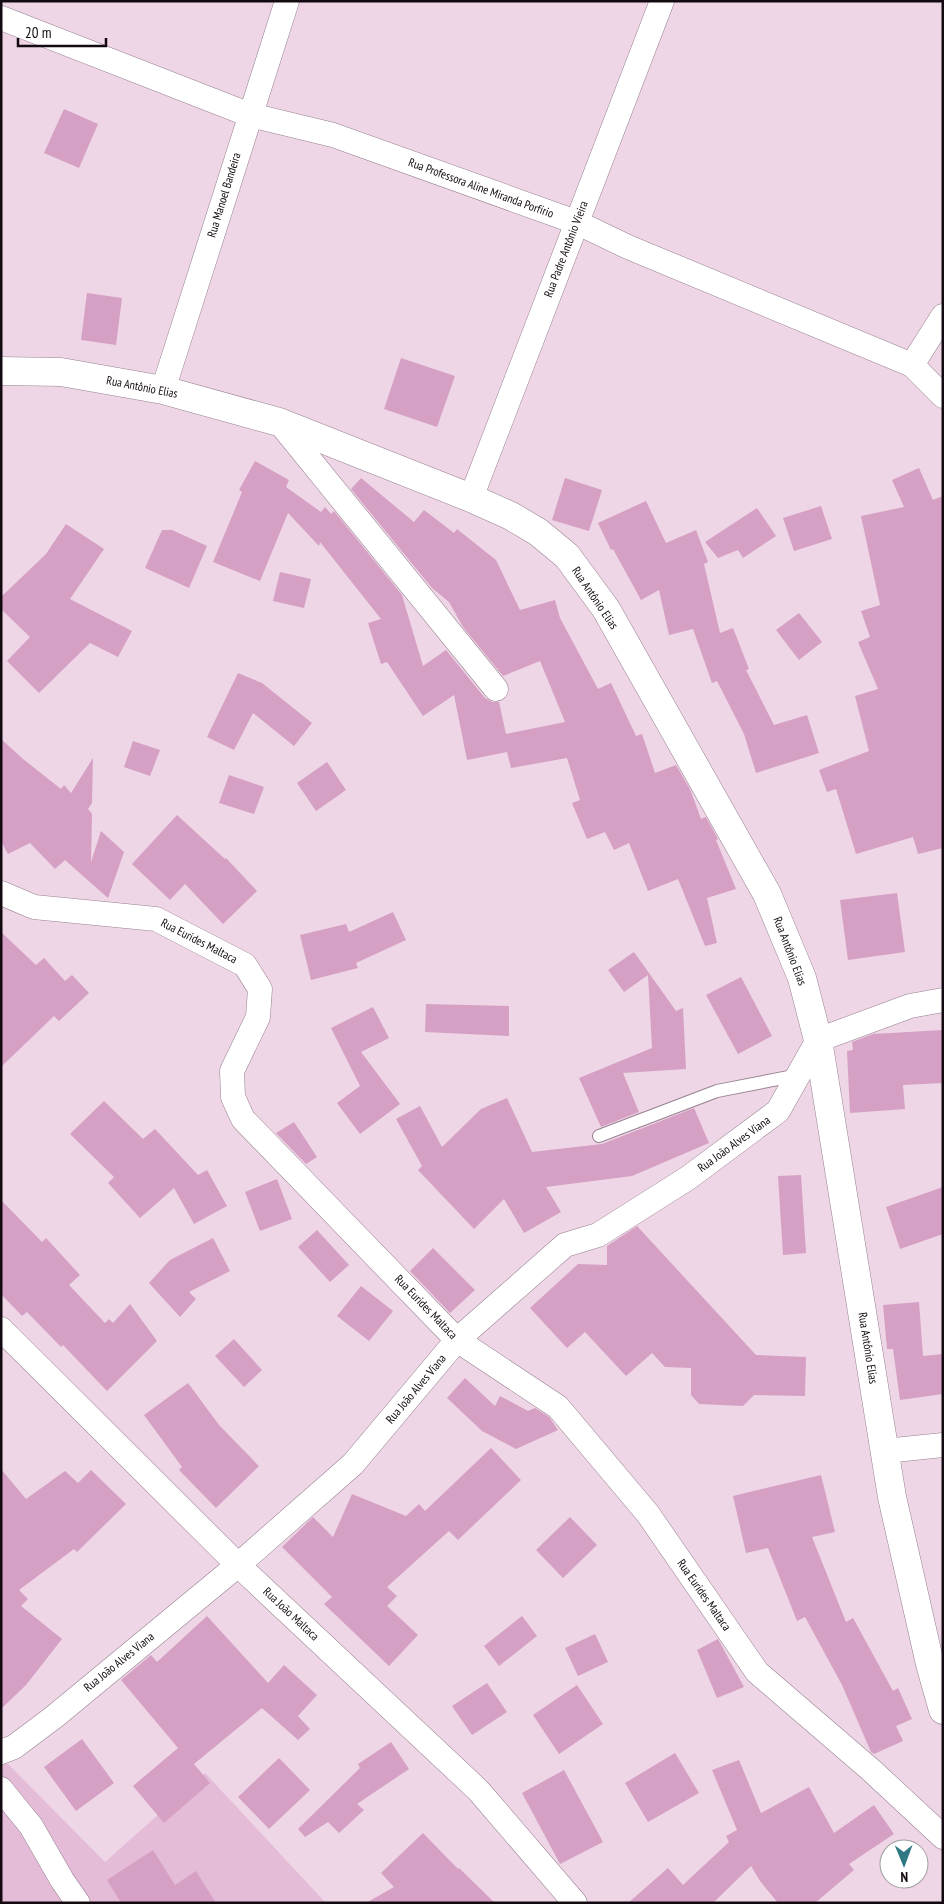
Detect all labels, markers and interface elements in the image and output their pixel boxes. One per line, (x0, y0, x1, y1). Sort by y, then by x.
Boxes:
scale bar (18, 15, 105, 47)
text: 20 m (25, 23, 51, 42)
street label: Rua Manoel Bandeira (203, 150, 244, 239)
street label: Rua Professora Aline Miranda Porfírio (406, 154, 556, 221)
street label: Rua Padre Antônio Vieira (540, 198, 591, 299)
street label: Rua Antônio Elias (105, 372, 179, 401)
street label: Rua Antônio Elias (569, 564, 622, 632)
street label: Rua Antônio Elias (771, 914, 810, 987)
street label: Rua Eurides Maltaca (159, 915, 240, 966)
street label: Rua João Alves Viana (694, 1112, 773, 1175)
street label: Rua Eurides Maltaca (392, 1271, 461, 1342)
street label: Rua Antônio Elias (855, 1311, 882, 1385)
street label: Rua João Alves Viana (382, 1351, 449, 1426)
street label: Rua Eurides Maltaca (674, 1556, 735, 1633)
street label: Rua João Maltaca (260, 1584, 323, 1644)
street label: Rua João Alves Viana (81, 1629, 157, 1695)
north arrow (879, 1839, 929, 1889)
text: N (900, 1868, 908, 1886)

